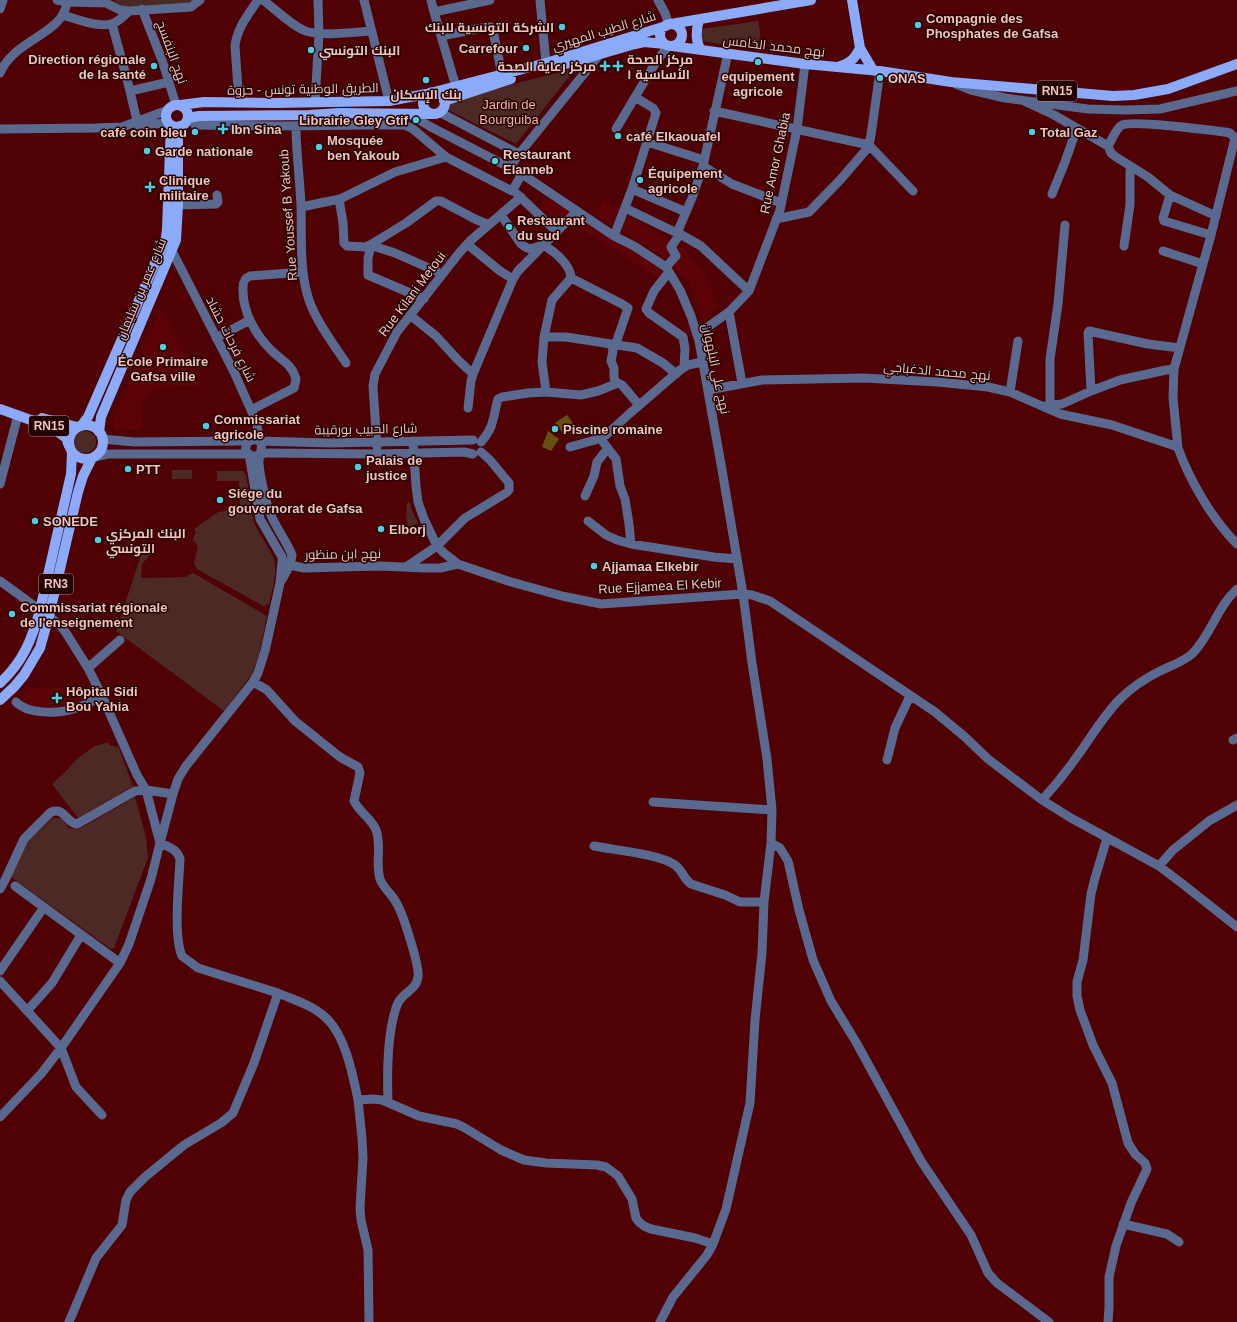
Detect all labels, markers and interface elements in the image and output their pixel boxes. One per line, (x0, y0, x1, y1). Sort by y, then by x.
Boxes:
street label: شارع الطيب المهيري (550, 8, 658, 57)
place label: Compagnie des Phosphates de Gafsa (926, 11, 1059, 41)
street label: نهج البنفسج (153, 18, 190, 86)
place label: الشركة التونسية للبنك (425, 20, 554, 36)
marker: Compagnie des Phosphates de Gafsa (913, 20, 923, 30)
marker: الشركة التونسية للبنك (557, 22, 567, 32)
street label: نهج محمد الخامس (722, 32, 826, 61)
place label: Carrefour (459, 41, 518, 56)
place label: البنك التونسي (319, 43, 400, 61)
marker: Carrefour (521, 43, 531, 53)
marker: البنك التونسي (306, 45, 316, 55)
place label: Direction régionale de la santé (28, 52, 146, 82)
place label: مركز الصحة الأساسية ١ (627, 52, 693, 82)
marker: equipement agricole (753, 57, 763, 67)
place label: مركز رعاية الصحة (498, 59, 596, 74)
marker: مركز رعاية الصحة (599, 60, 611, 72)
marker: مركز الصحة الأساسية ١ (612, 60, 624, 72)
marker: Direction régionale de la santé (149, 61, 159, 71)
place label: equipement agricole (722, 69, 795, 99)
place label: ONAS (888, 71, 926, 86)
marker: ONAS (875, 73, 885, 83)
marker: بنك الإسكان (421, 75, 431, 85)
street label: الطريق الوطنية تونس - حزوة (227, 80, 379, 98)
road number: RN15 (1037, 81, 1077, 101)
place label: بنك الإسكان (390, 87, 462, 103)
park label: Jardin de Bourguiba (479, 97, 539, 127)
street label: Rue Amor Ghabia (757, 110, 793, 215)
place label: Librairie Gley Gtif (299, 113, 409, 128)
marker: Librairie Gley Gtif (411, 115, 421, 125)
place label: Ibn Sina (231, 122, 282, 137)
marker: Ibn Sina (218, 124, 228, 134)
place label: café coin bleu (100, 125, 187, 140)
place label: Total Gaz (1040, 125, 1098, 140)
marker: café coin bleu (190, 127, 200, 137)
marker: Total Gaz (1027, 127, 1037, 137)
place label: café Elkaouafel (626, 129, 721, 144)
marker: café Elkaouafel (613, 131, 623, 141)
place label: Mosquée ben Yakoub (327, 133, 400, 163)
marker: Mosquée ben Yakoub (314, 142, 324, 152)
place label: Garde nationale (155, 144, 253, 159)
marker: Garde nationale (142, 146, 152, 156)
place label: Restaurant Elanneb (503, 147, 572, 177)
street label: Rue Youssef B Yakoub (276, 149, 300, 281)
marker: Restaurant Elanneb (490, 156, 500, 166)
place label: Équipement agricole (648, 166, 723, 196)
place label: Clinique militaire (159, 173, 210, 203)
marker: Équipement agricole (635, 175, 645, 185)
marker: Clinique militaire (144, 181, 156, 193)
place label: Restaurant du sud (517, 213, 586, 243)
marker: Restaurant du sud (504, 222, 514, 232)
street label: شارع عمر بن سليمان (113, 236, 170, 342)
street label: Rue Kilani Metoui (375, 249, 449, 339)
street label: شارع فرحات حشاد (202, 294, 259, 385)
street label: نهج علي البلهوان (696, 322, 733, 416)
marker: École Primaire Gafsa ville (158, 342, 168, 352)
place label: École Primaire Gafsa ville (118, 354, 208, 384)
street label: نهج محمد الدغباجي (883, 359, 991, 386)
place label: Commissariat agricole (214, 412, 301, 442)
road number: RN15 (29, 416, 69, 436)
marker: Commissariat agricole (201, 421, 211, 431)
street label: شارع الحبيب بورقيبة (314, 421, 418, 438)
place label: Piscine romaine (563, 422, 663, 437)
marker: Piscine romaine (550, 424, 560, 434)
place label: Palais de justice (365, 453, 422, 483)
place label: PTT (136, 462, 161, 477)
marker: Palais de justice (353, 462, 363, 472)
marker: PTT (123, 464, 133, 474)
place label: Siége du gouvernorat de Gafsa (228, 486, 363, 516)
marker: Siége du gouvernorat de Gafsa (215, 495, 225, 505)
place label: SONEDE (43, 514, 98, 529)
marker: SONEDE (30, 516, 40, 526)
place label: Elborj (389, 522, 426, 537)
marker: Elborj (376, 524, 386, 534)
place label: البنك المركزي التونسي (106, 526, 186, 559)
marker: البنك المركزي التونسي (93, 535, 103, 545)
street label: نهج ابن منظور (304, 546, 381, 563)
place label: Ajjamaa Elkebir (602, 559, 699, 574)
marker: Ajjamaa Elkebir (589, 561, 599, 571)
road number: RN3 (39, 574, 73, 594)
street label: Rue Ejjamea El Kebir (598, 575, 723, 597)
place label: Commissariat régionale de l'enseignement (20, 600, 167, 630)
marker: Commissariat régionale de l'enseignement (7, 609, 17, 619)
place label: Hôpital Sidi Bou Yahia (66, 684, 138, 714)
marker: Hôpital Sidi Bou Yahia (51, 692, 63, 704)

